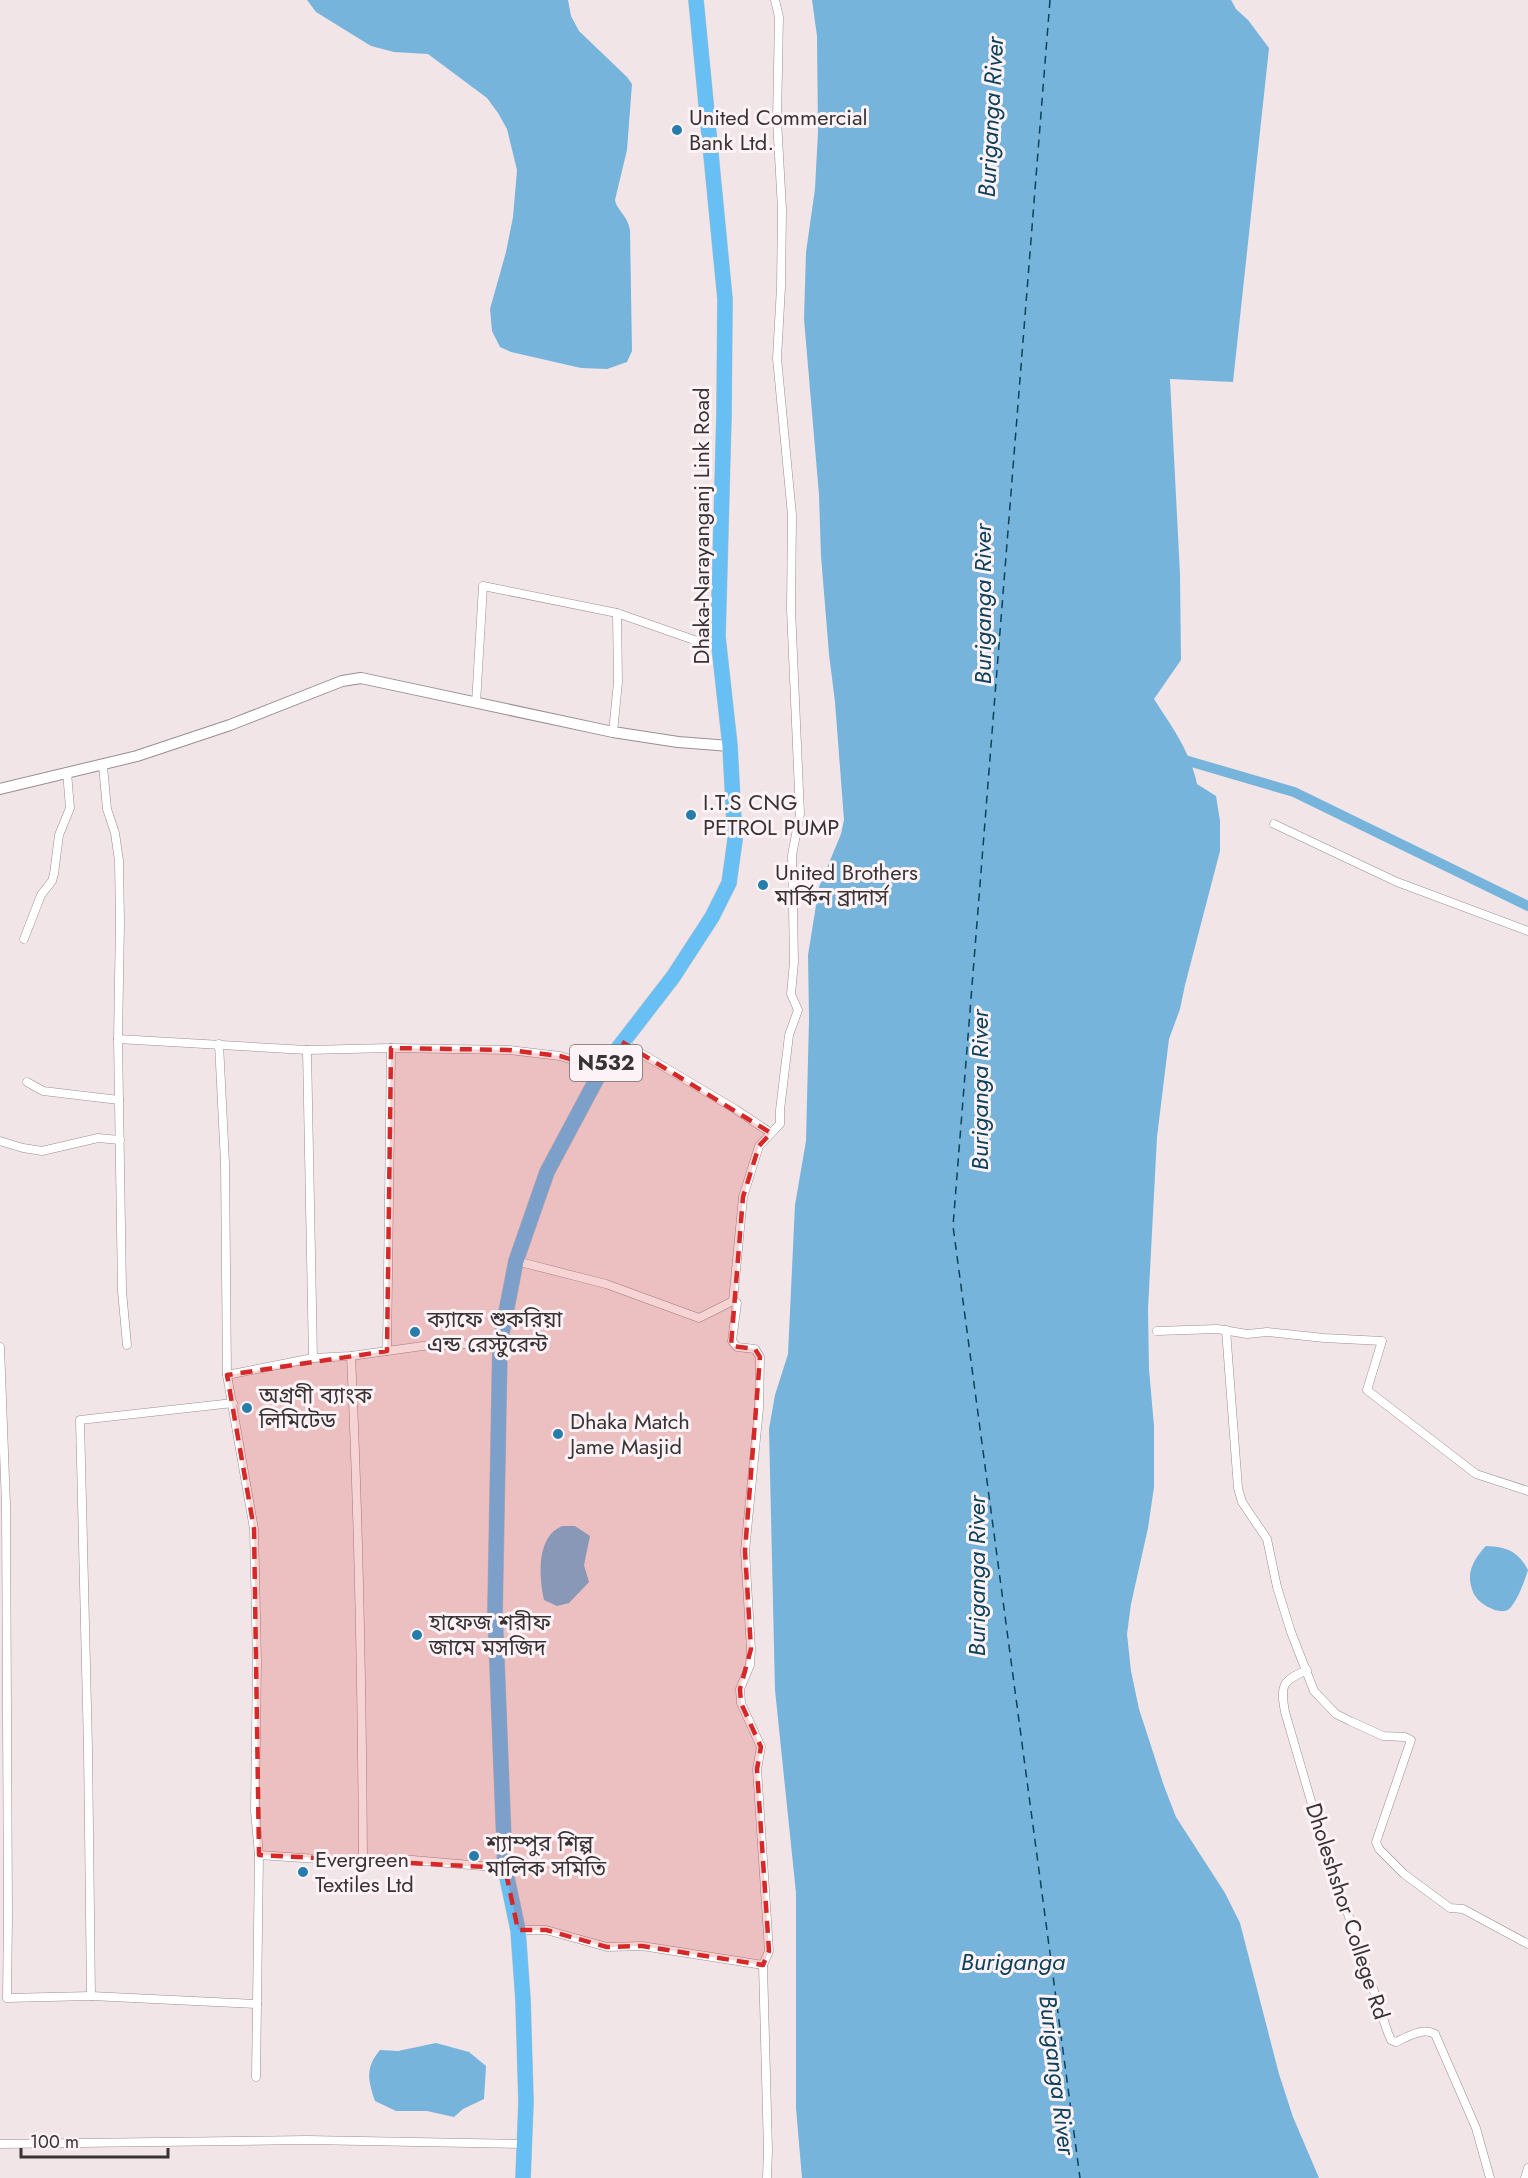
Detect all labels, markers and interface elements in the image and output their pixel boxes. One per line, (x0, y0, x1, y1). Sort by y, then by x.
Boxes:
water label: Buriganga River (969, 34, 1012, 198)
place label: United Commercial Bank Ltd. (689, 101, 868, 158)
marker: United Commercial Bank Ltd. (670, 123, 684, 137)
street label: Dhaka-Narayanganj Link Road (685, 387, 717, 665)
water label: Buriganga River (965, 522, 1000, 684)
place label: I.T.S CNG PETROL PUMP (703, 786, 839, 843)
marker: I.T.S CNG PETROL PUMP (684, 808, 698, 822)
place label: United Brothers মার্কিন ব্রাদার্স (774, 856, 918, 913)
marker: United Brothers মার্কিন ব্রাদার্স (756, 878, 770, 892)
water label: Buriganga River (962, 1008, 997, 1170)
road number: N532 (570, 1045, 642, 1081)
place label: ক্যাফে শুকরিয়া এন্ড রেস্টুরেন্ট (426, 1303, 564, 1360)
marker: ক্যাফে শুকরিয়া এন্ড রেস্টুরেন্ট (408, 1325, 422, 1339)
place label: অগ্রণী ব্যাংক লিমিটেড (258, 1379, 373, 1436)
marker: অগ্রণী ব্যাংক লিমিটেড (240, 1401, 254, 1415)
place label: Dhaka Match Jame Masjid (567, 1405, 690, 1462)
marker: Dhaka Match Jame Masjid (551, 1427, 565, 1441)
water label: Buriganga River (959, 1494, 994, 1656)
place label: হাফেজ শরীফ জামে মসজিদ (428, 1606, 551, 1663)
marker: হাফেজ শরীফ জামে মসজিদ (410, 1628, 424, 1642)
street label: Dholeshshor College Rd (1298, 1799, 1398, 2023)
place label: শ্যাম্পুর শিল্প মালিক সমিতি (485, 1827, 606, 1884)
place label: Evergreen Textiles Ltd (315, 1843, 414, 1900)
marker: শ্যাম্পুর শিল্প মালিক সমিতি (467, 1849, 481, 1863)
marker: Evergreen Textiles Ltd (296, 1865, 310, 1879)
water label: Buriganga (961, 1944, 1065, 1979)
water label: Buriganga River (1030, 1993, 1085, 2159)
scale bar (21, 2121, 168, 2159)
text: 100 m (30, 2129, 79, 2155)

